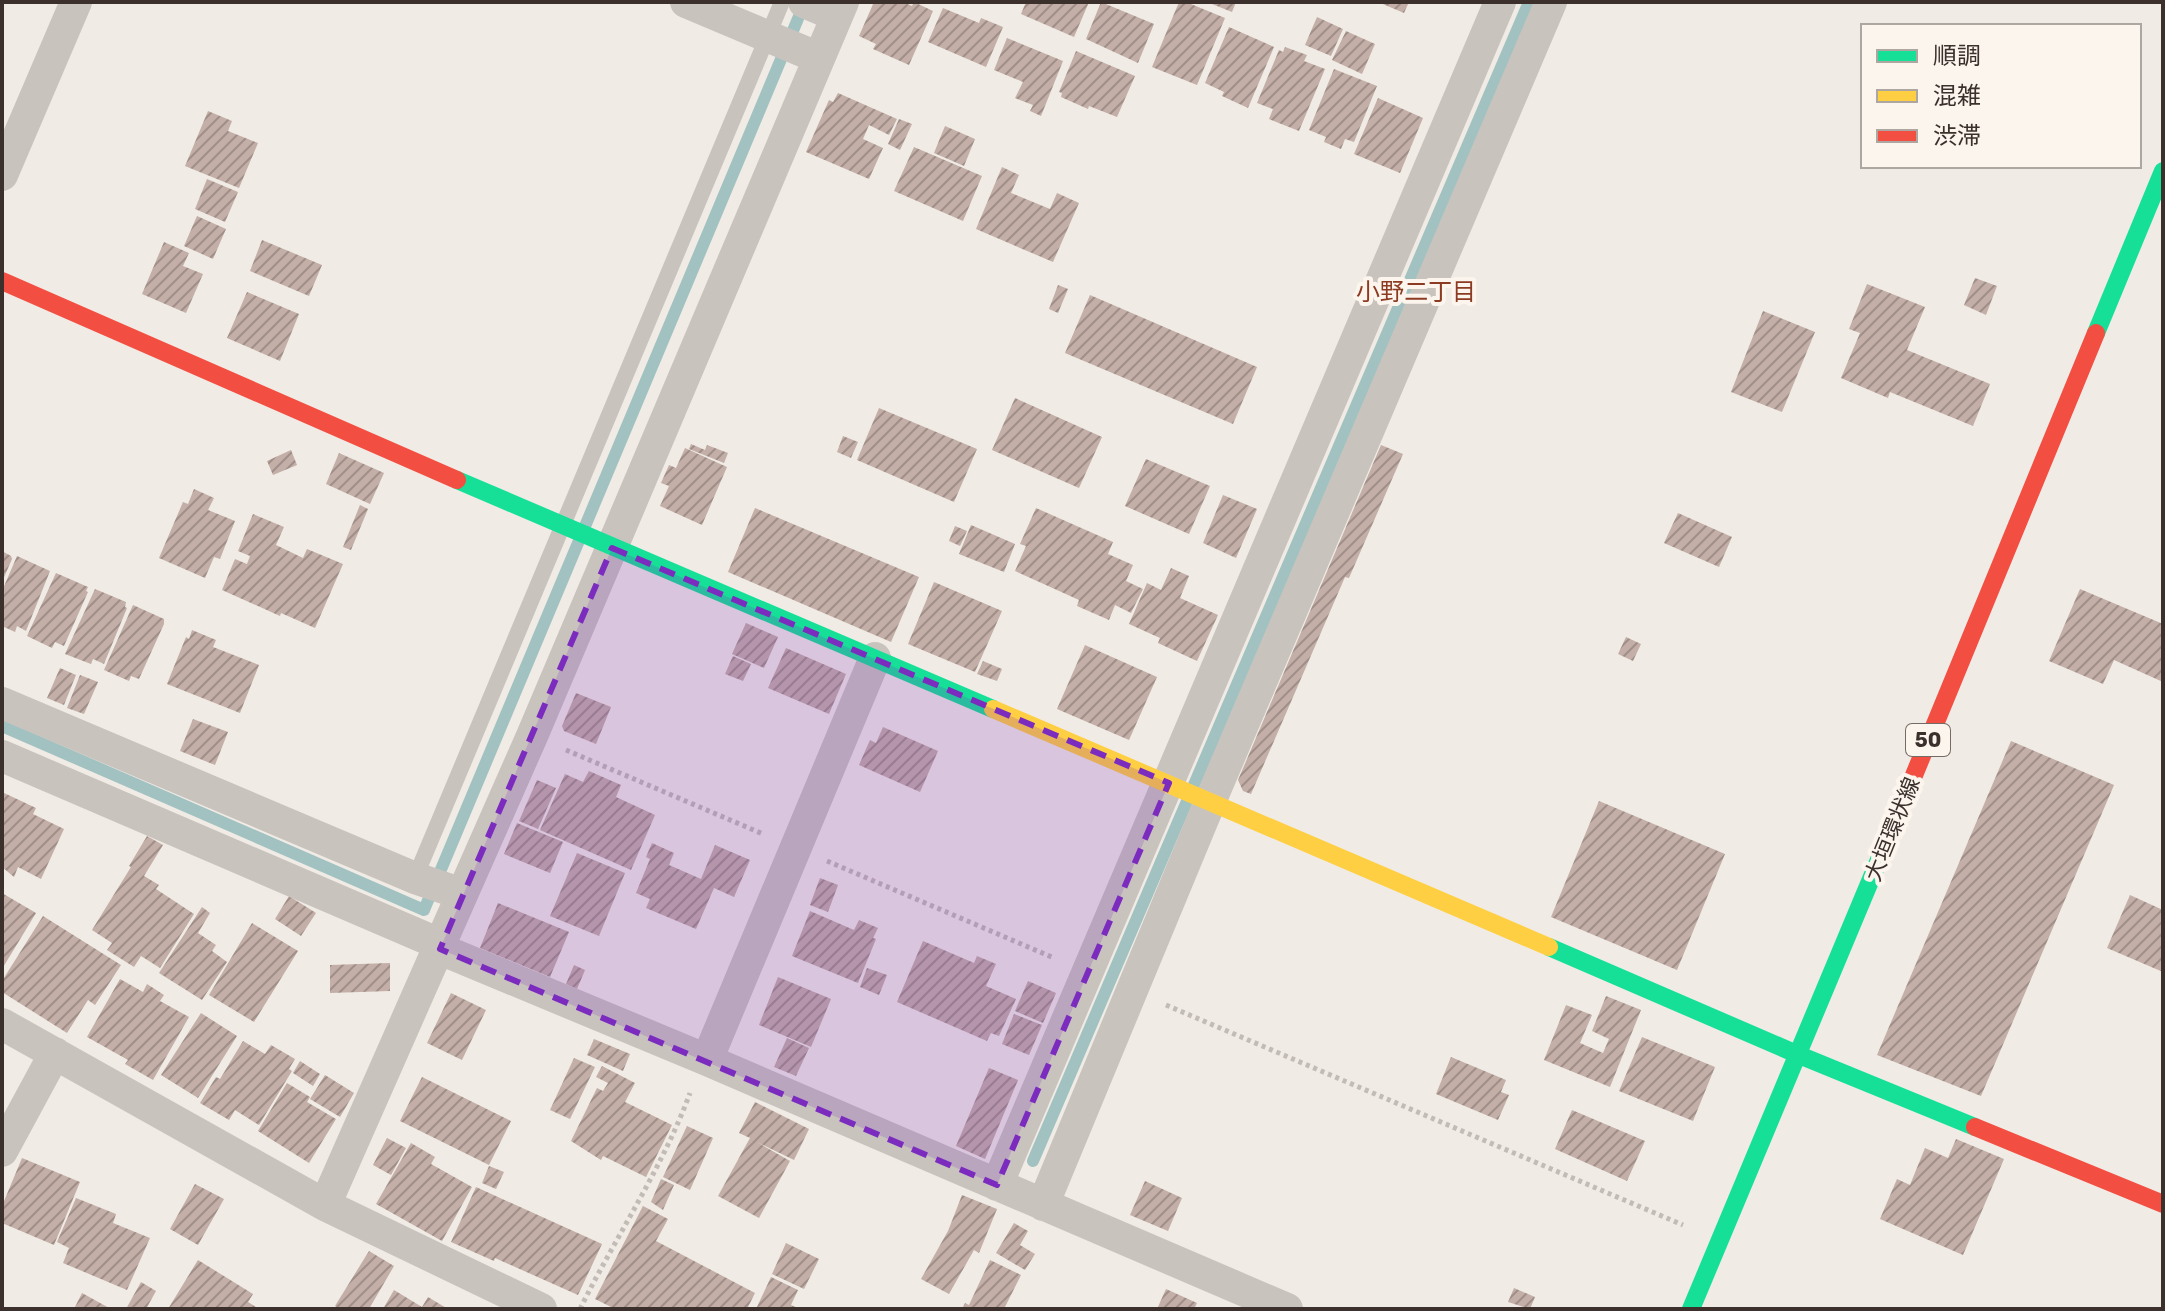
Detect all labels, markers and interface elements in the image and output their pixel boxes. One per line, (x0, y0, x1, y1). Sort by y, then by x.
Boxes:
legend (1861, 24, 2141, 168)
text: 順調 (1933, 42, 1981, 70)
text: 混雑 (1933, 82, 1981, 110)
text: 渋滞 (1933, 122, 1981, 150)
district label: 小野二丁目 (1356, 278, 1476, 306)
road number: 50 (1906, 724, 1950, 756)
street label: 大垣環状線 (1859, 773, 1926, 885)

